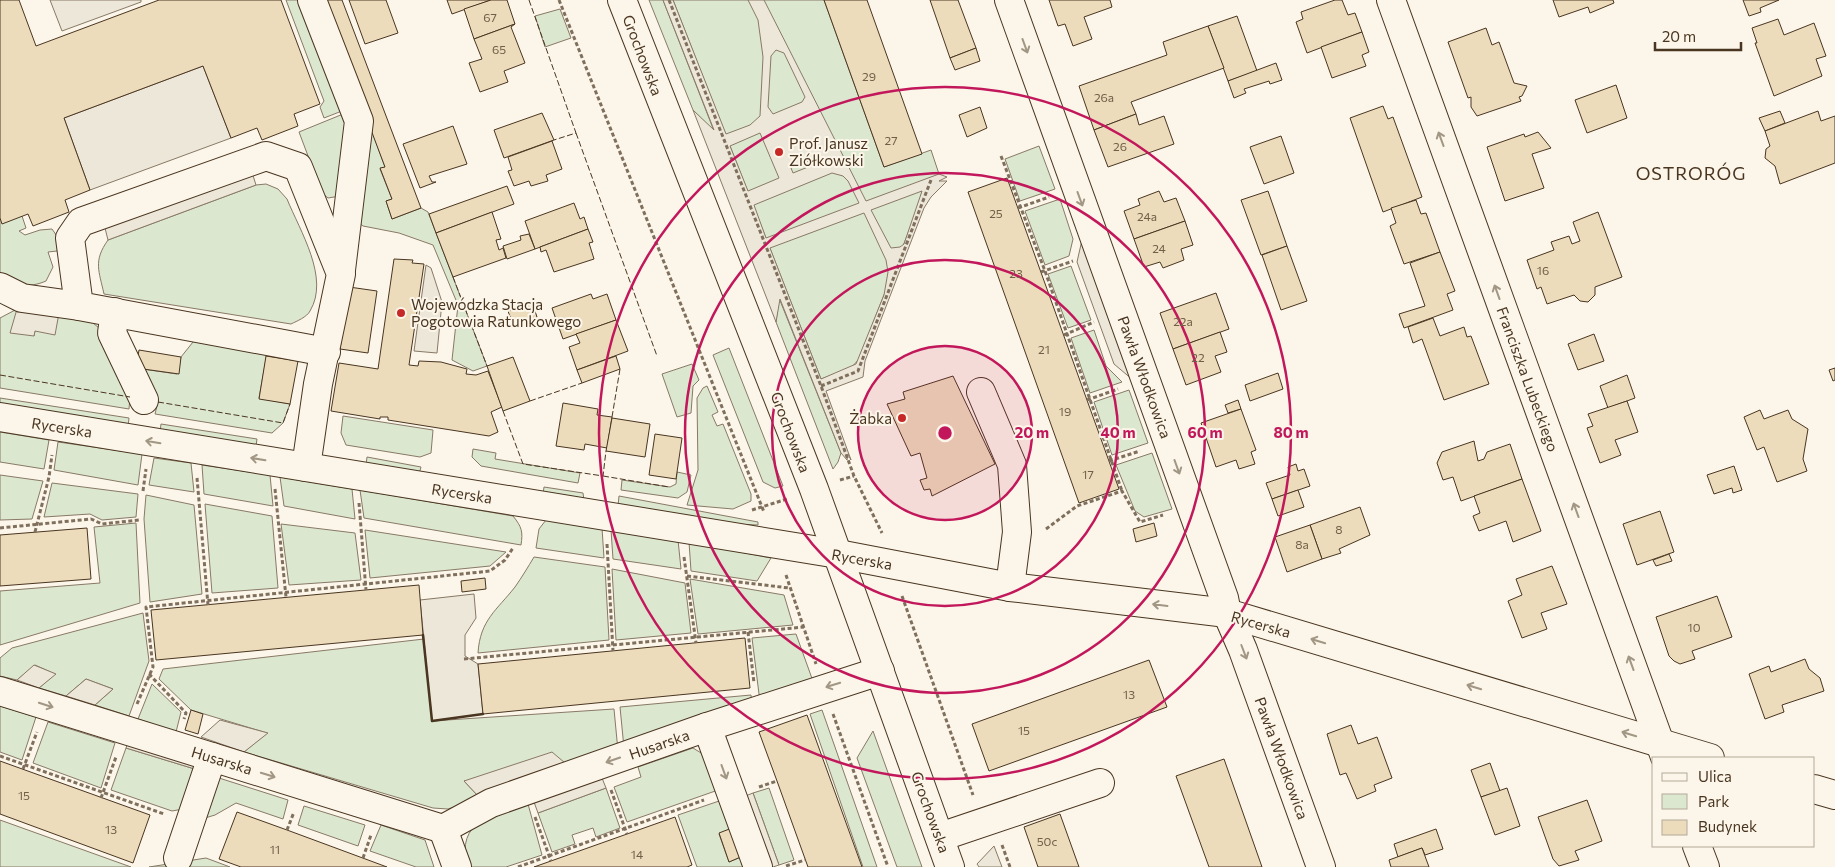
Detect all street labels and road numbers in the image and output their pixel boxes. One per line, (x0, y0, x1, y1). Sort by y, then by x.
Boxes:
street label: Grochowska (619, 12, 667, 98)
street label: Franciszka Lubeckiego (1493, 304, 1563, 454)
street label: Pawła Włodkowica (1114, 313, 1176, 441)
street label: Grochowska (767, 389, 815, 475)
street label: Rycerska (30, 413, 94, 441)
street label: Rycerska (430, 479, 494, 507)
street label: Rycerska (830, 545, 894, 573)
street label: Rycerska (1229, 607, 1293, 641)
street label: Pawła Włodkowica (1251, 694, 1313, 822)
street label: Husarska (626, 725, 692, 763)
street label: Husarska (189, 742, 255, 778)
street label: Grochowska (908, 769, 954, 855)

